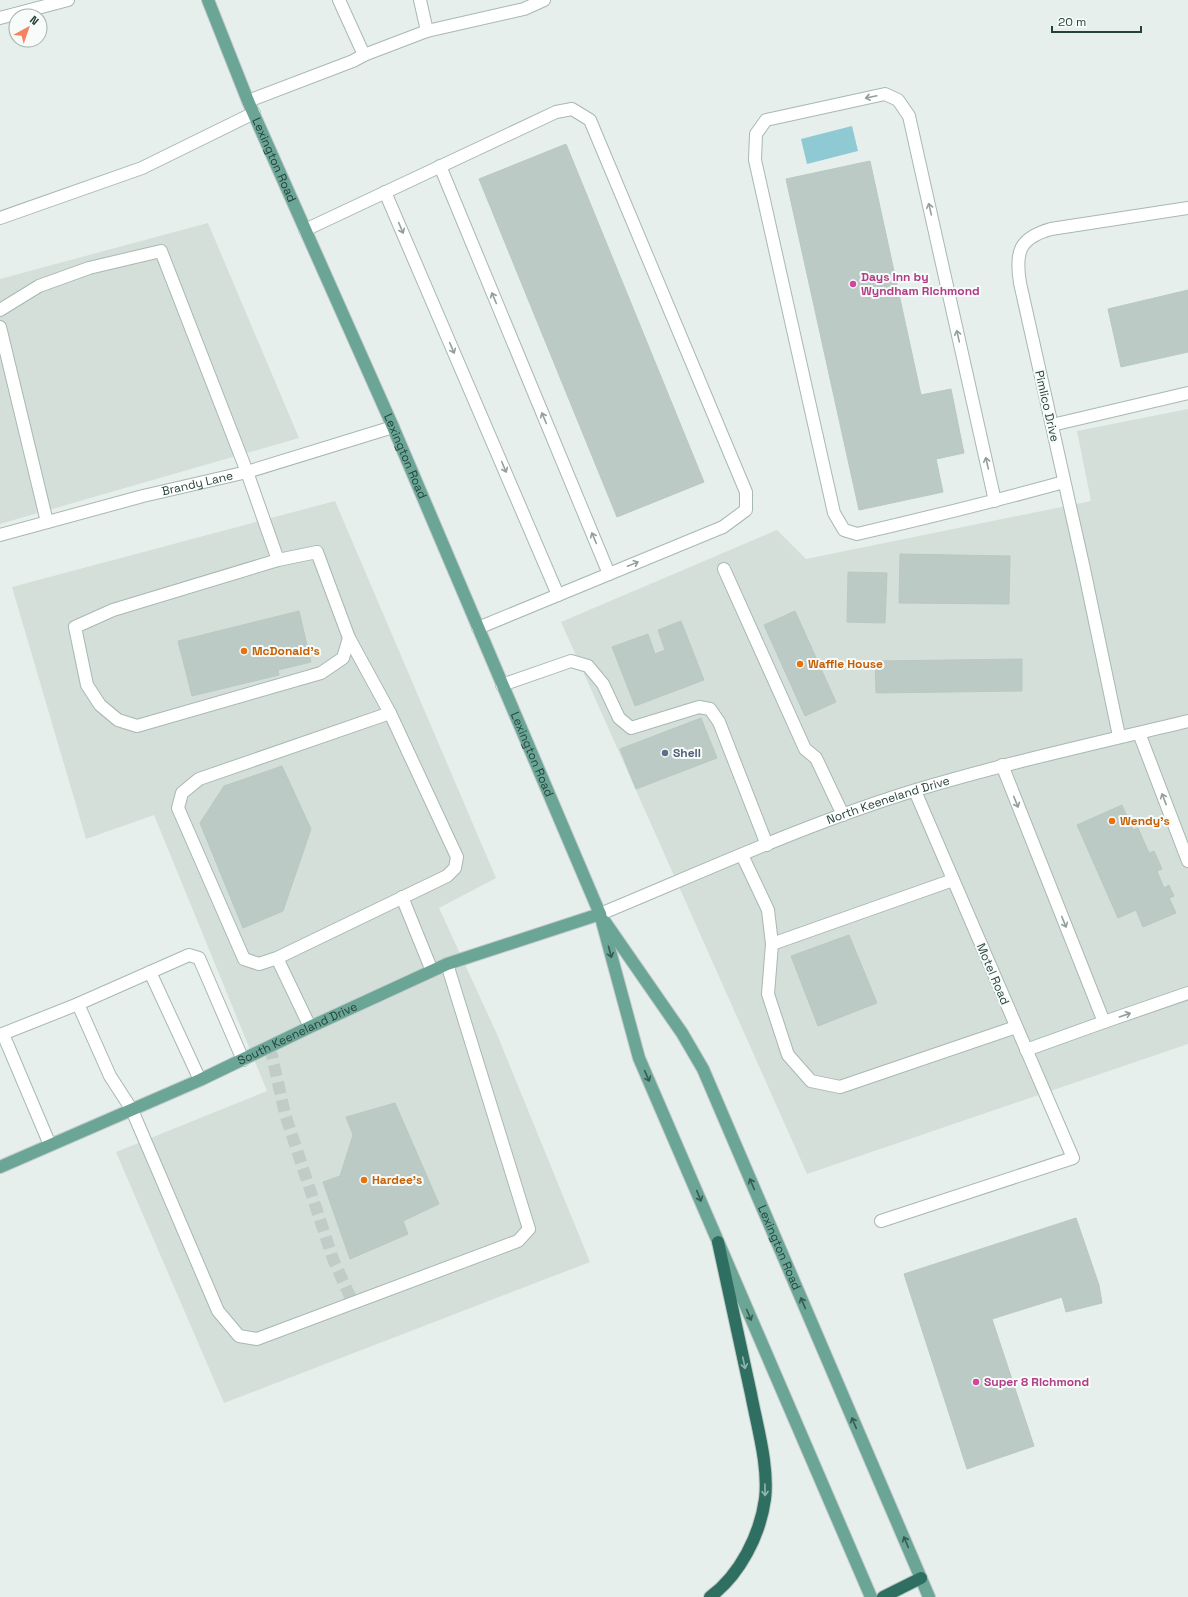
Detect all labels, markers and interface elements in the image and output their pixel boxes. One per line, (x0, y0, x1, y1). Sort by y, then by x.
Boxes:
north arrow (8, 8, 48, 48)
scale bar (1052, 8, 1141, 34)
text: N (27, 13, 42, 28)
text: 20 m (1058, 14, 1086, 30)
one-way arrow (865, 93, 878, 101)
street label: Lexington Road (248, 115, 300, 205)
one-way arrow (925, 203, 933, 216)
one-way arrow (398, 222, 405, 234)
place label: Days Inn by Wyndham Richmond (861, 269, 980, 299)
marker: Days Inn by Wyndham Richmond (848, 279, 858, 289)
one-way arrow (490, 292, 498, 304)
one-way arrow (954, 330, 961, 343)
one-way arrow (449, 341, 456, 353)
street label: Pimlico Drive (1031, 369, 1063, 443)
street label: Lexington Road (380, 411, 431, 501)
one-way arrow (540, 412, 548, 424)
one-way arrow (982, 457, 990, 470)
one-way arrow (500, 461, 508, 473)
street label: Brandy Lane (160, 467, 235, 499)
one-way arrow (590, 532, 597, 544)
one-way arrow (627, 559, 639, 567)
place label: McDonald's (252, 643, 320, 659)
marker: McDonald's (239, 646, 249, 656)
place label: Waffle House (808, 656, 883, 672)
marker: Waffle House (795, 659, 805, 669)
street label: Lexington Road (507, 709, 557, 799)
place label: Shell (673, 745, 701, 761)
marker: Shell (660, 748, 670, 758)
street label: North Keeneland Drive (824, 773, 951, 828)
one-way arrow (1160, 793, 1168, 805)
one-way arrow (1013, 795, 1021, 807)
place label: Wendy's (1120, 813, 1170, 829)
marker: Wendy's (1107, 816, 1117, 826)
one-way arrow (1061, 916, 1069, 928)
street label: Motel Road (973, 941, 1013, 1007)
one-way arrow (607, 945, 614, 958)
street label: South Keeneland Drive (235, 998, 360, 1069)
one-way arrow (1118, 1011, 1131, 1018)
one-way arrow (644, 1070, 651, 1082)
place label: Hardee's (372, 1172, 422, 1188)
marker: Hardee's (359, 1175, 369, 1185)
one-way arrow (748, 1178, 755, 1190)
one-way arrow (695, 1189, 703, 1201)
street label: Lexington Road (754, 1203, 805, 1293)
one-way arrow (799, 1298, 806, 1310)
one-way arrow (746, 1309, 754, 1321)
one-way arrow (740, 1356, 748, 1369)
place label: Super 8 Richmond (984, 1374, 1089, 1390)
marker: Super 8 Richmond (971, 1377, 981, 1387)
one-way arrow (850, 1417, 857, 1429)
one-way arrow (761, 1483, 769, 1496)
one-way arrow (901, 1537, 909, 1549)

